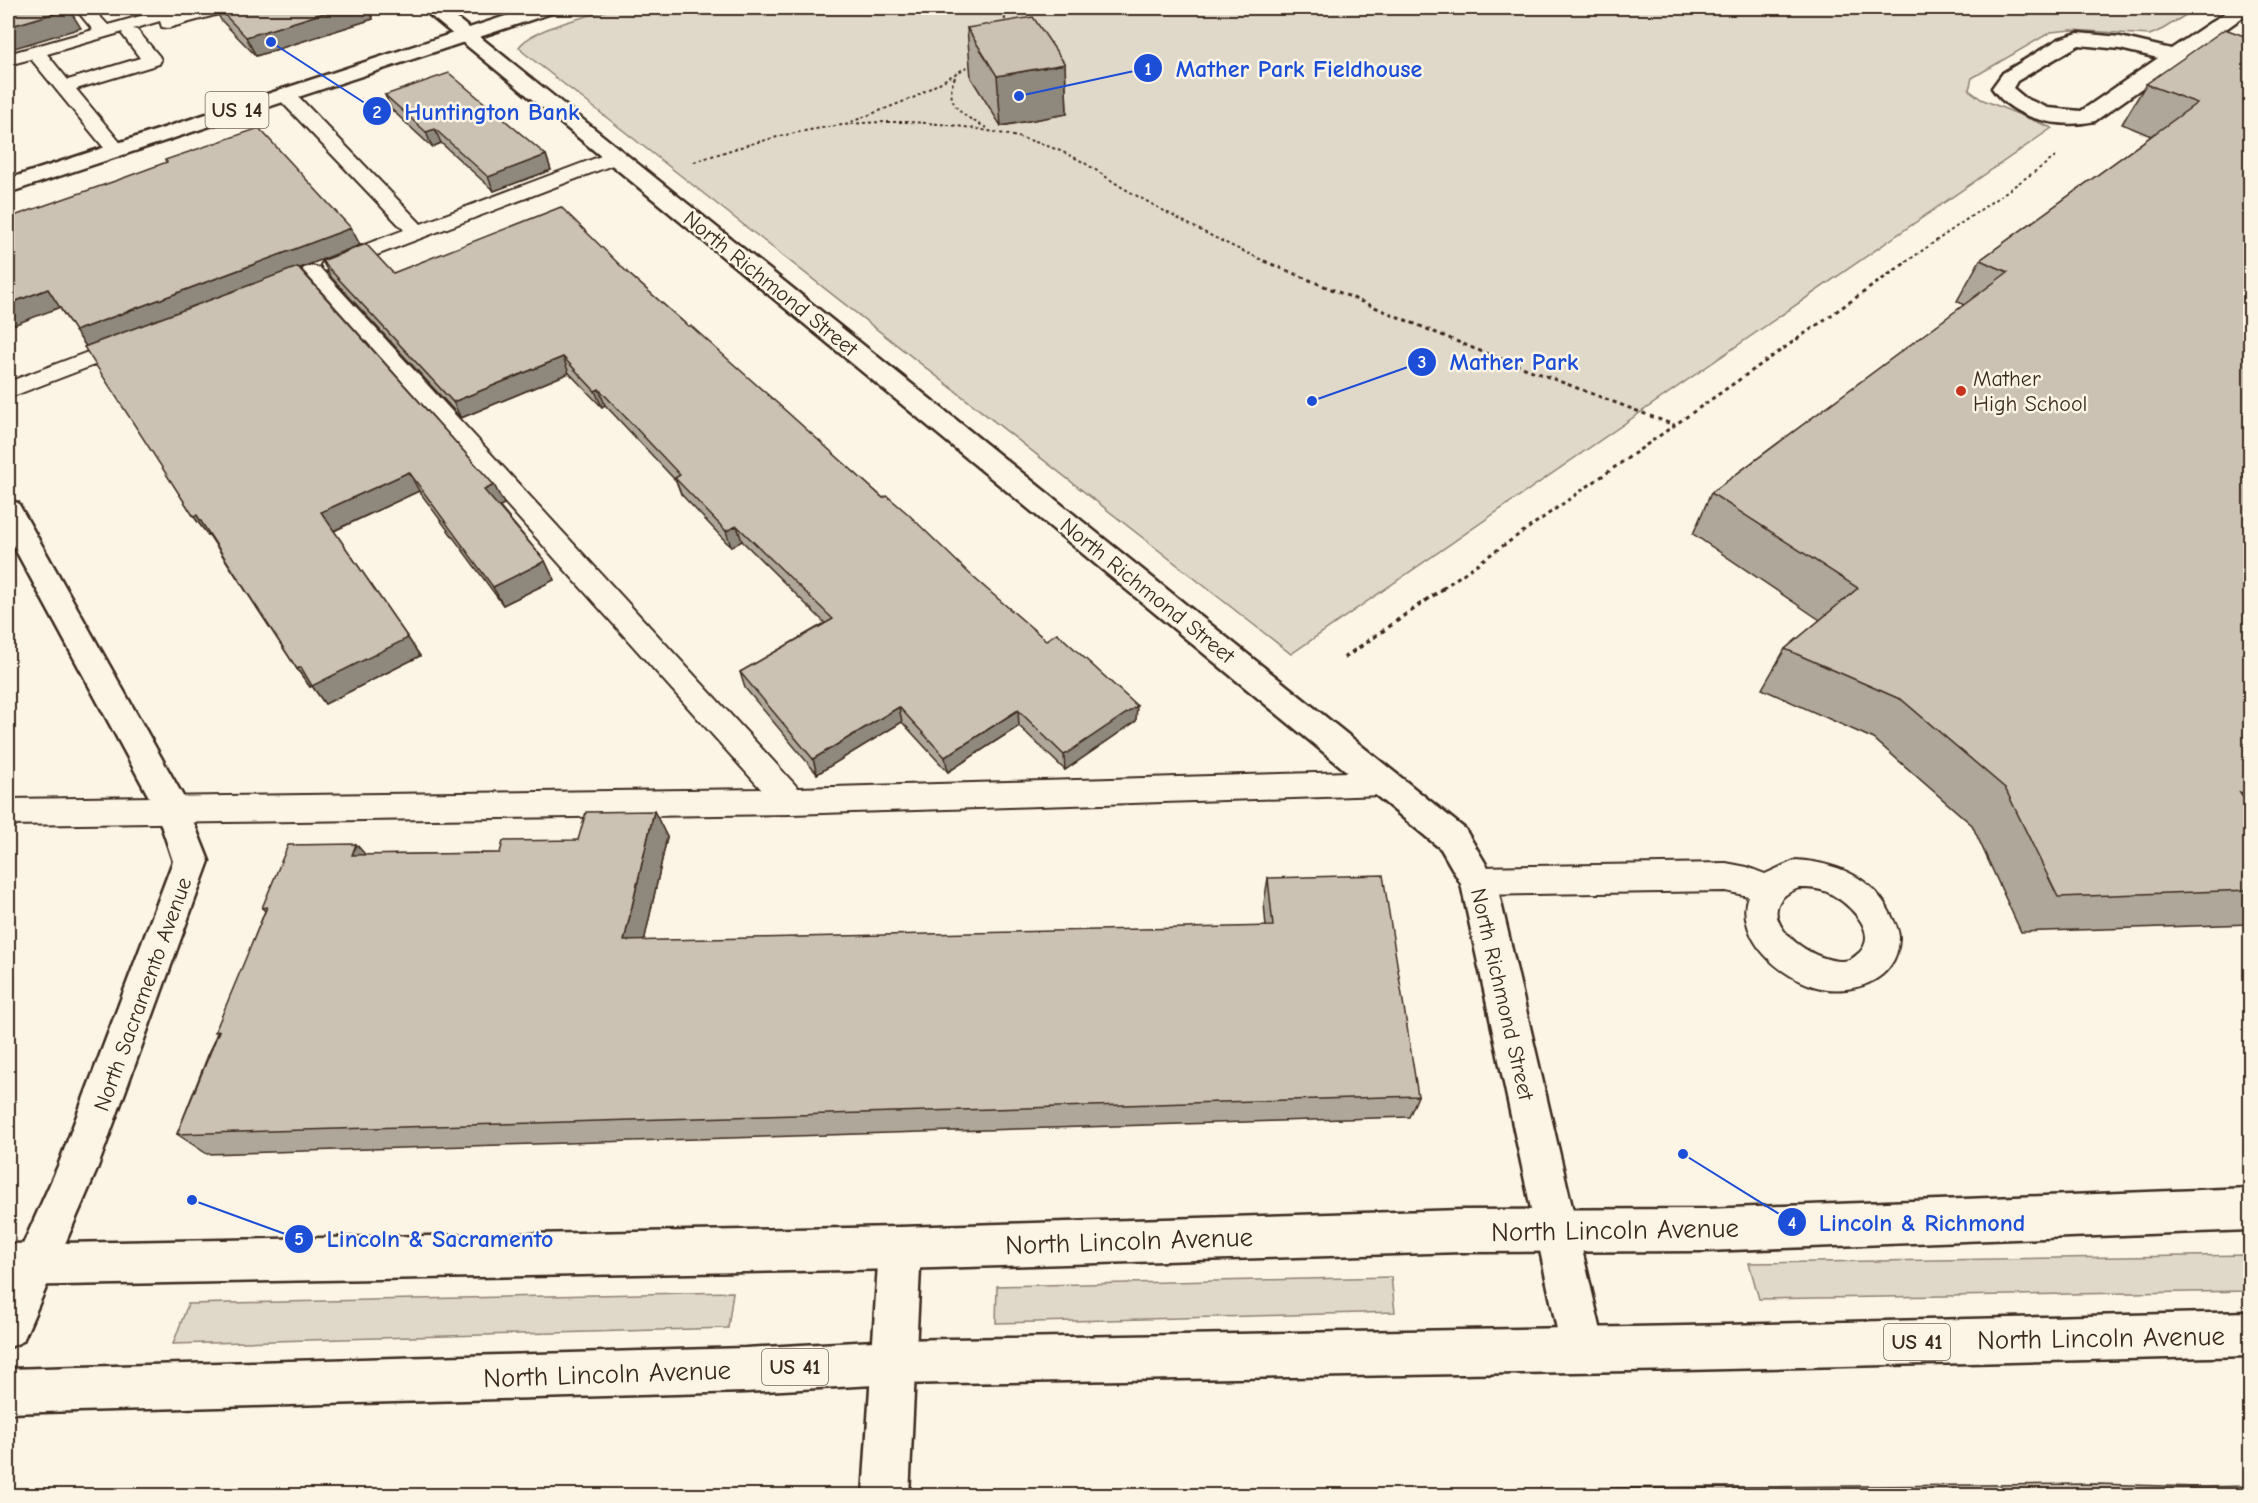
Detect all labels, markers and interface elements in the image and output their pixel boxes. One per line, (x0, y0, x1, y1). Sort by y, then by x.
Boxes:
callout: Mather Park Fieldhouse (1133, 47, 1434, 89)
text: Mather Park Fieldhouse (1176, 55, 1423, 83)
text: 1 (1144, 59, 1152, 80)
callout: Huntington Bank (362, 90, 592, 132)
road number: US 14 (206, 92, 268, 128)
text: Huntington Bank (404, 98, 580, 126)
text: 2 (373, 102, 382, 123)
street label: North Richmond Street (678, 205, 863, 363)
callout: Mather Park (1407, 341, 1590, 383)
text: Mather Park (1450, 348, 1579, 376)
text: 3 (1418, 352, 1426, 373)
place label: Mather High School (1973, 366, 2087, 417)
marker: Mather High School (1954, 384, 1968, 398)
street label: North Richmond Street (1055, 512, 1240, 670)
street label: North Sacramento Avenue (88, 874, 197, 1115)
street label: North Richmond Street (1465, 886, 1539, 1103)
callout: Lincoln & Richmond (1777, 1201, 2037, 1243)
text: Lincoln & Richmond (1819, 1209, 2025, 1237)
street label: North Lincoln Avenue (1491, 1213, 1739, 1248)
text: 4 (1788, 1213, 1796, 1234)
callout: Lincoln & Sacramento (284, 1218, 565, 1260)
street label: North Lincoln Avenue (1005, 1222, 1253, 1261)
text: Lincoln & Sacramento (327, 1225, 554, 1253)
text: 5 (294, 1229, 304, 1250)
street label: North Lincoln Avenue (1977, 1321, 2225, 1356)
road number: US 41 (1884, 1324, 1950, 1360)
road number: US 41 (762, 1349, 828, 1385)
street label: North Lincoln Avenue (483, 1355, 731, 1394)

